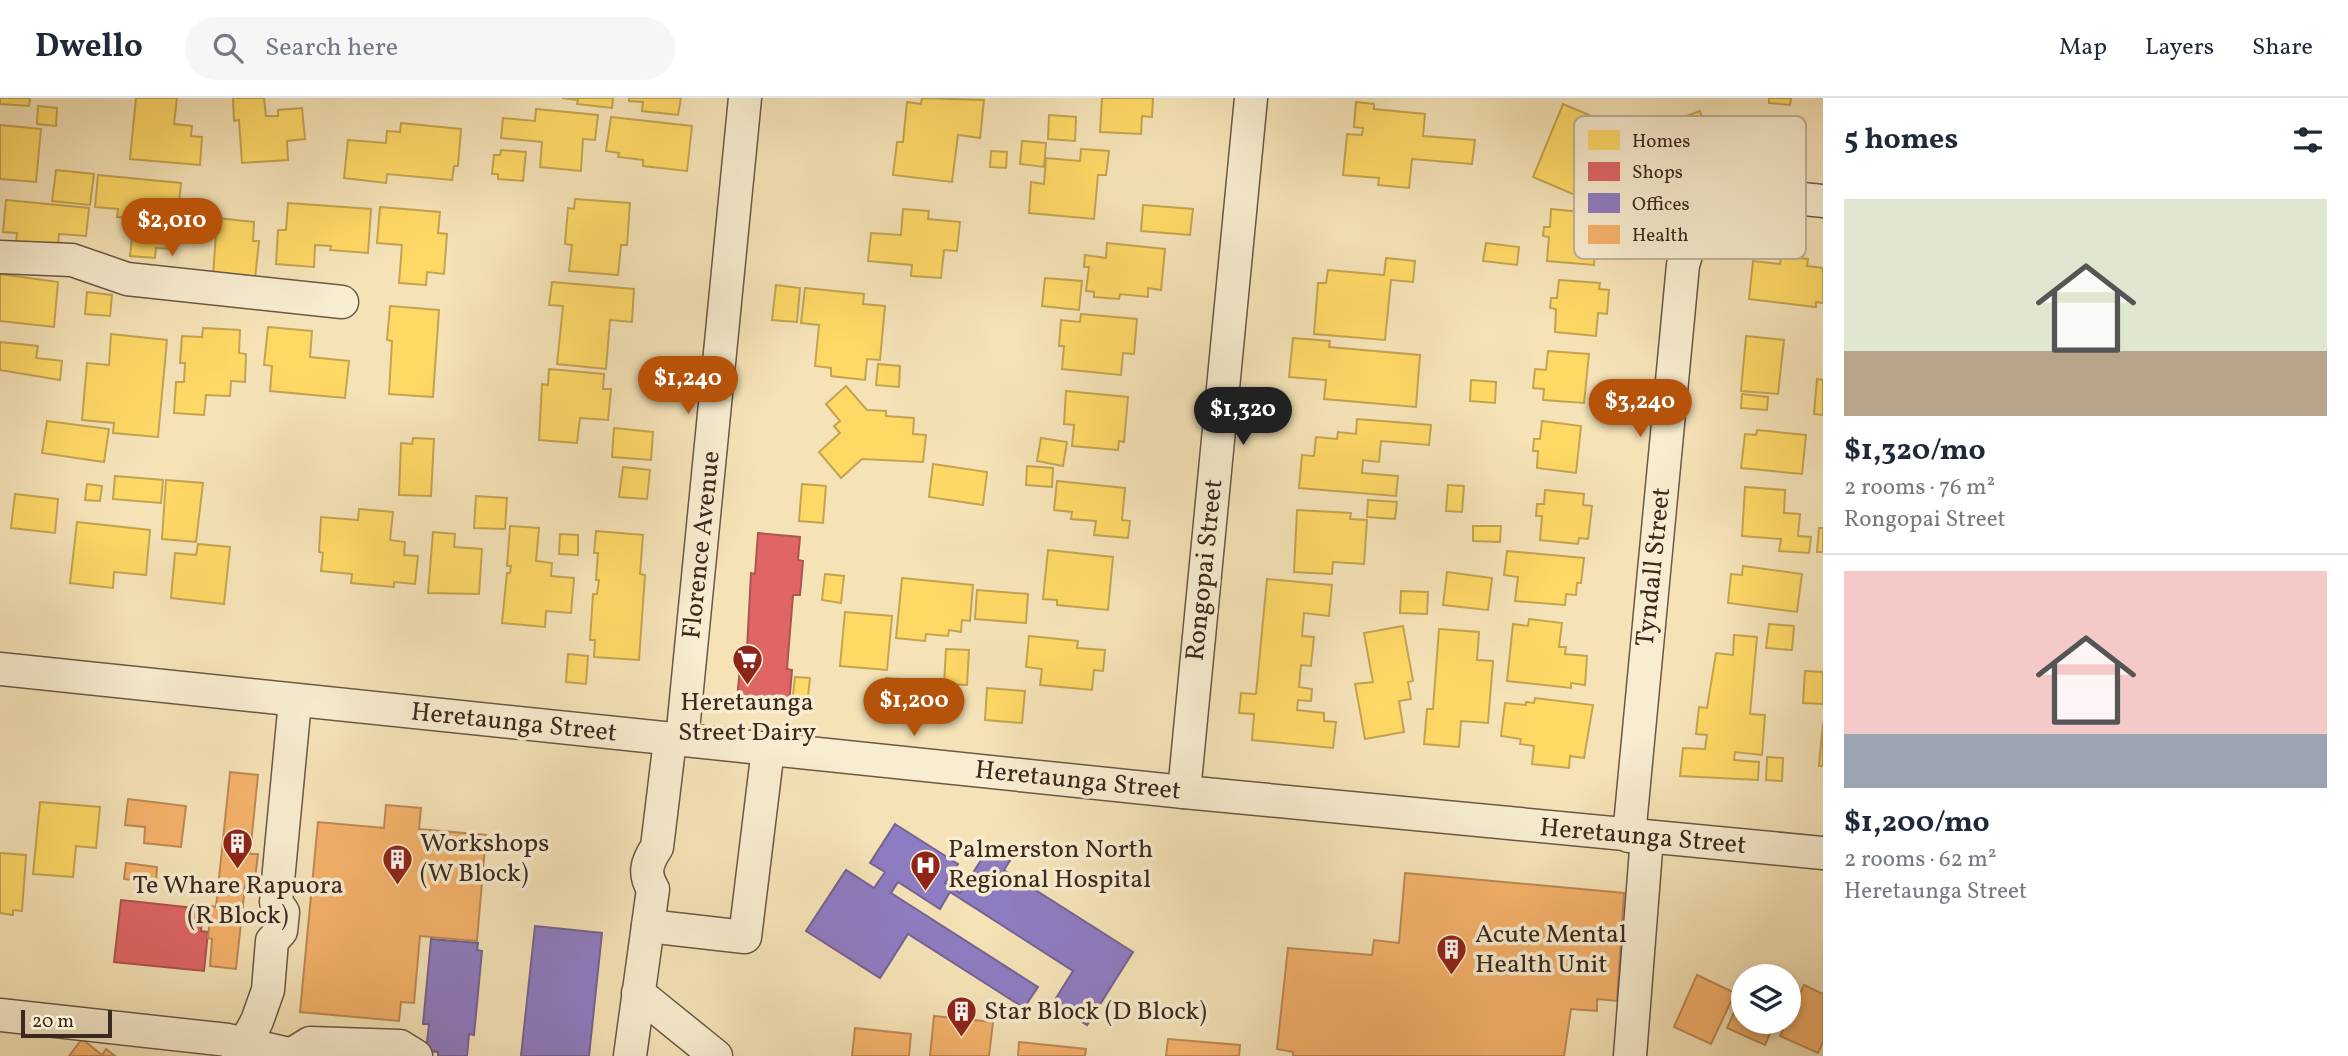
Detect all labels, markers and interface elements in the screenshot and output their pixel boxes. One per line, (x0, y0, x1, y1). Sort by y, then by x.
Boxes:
search box (185, 17, 675, 80)
text: Dwello (35, 25, 143, 71)
icon: search (209, 29, 247, 67)
text: Search here (265, 30, 398, 66)
text: Map (2059, 31, 2107, 65)
text: Layers (2145, 31, 2214, 65)
text: Share (2252, 31, 2313, 65)
legend (1574, 116, 1806, 259)
text: 5 homes (1844, 119, 1958, 161)
icon: filters (2289, 121, 2327, 159)
text: Homes (1632, 129, 1690, 155)
text: Shops (1632, 160, 1683, 186)
text: Offices (1632, 192, 1690, 218)
pin: $2,010 (115, 198, 229, 258)
text: $2,010 (137, 205, 207, 237)
text: Health (1632, 223, 1688, 249)
icon: home (2023, 245, 2149, 371)
pin: $1,240 (631, 356, 745, 416)
text: $1,240 (654, 363, 722, 395)
pin: $3,240 (1583, 380, 1697, 439)
text: $3,240 (1605, 386, 1675, 418)
pin: $1,320 (1186, 388, 1300, 447)
text: $1,320 (1210, 394, 1276, 426)
text: $1,320/mo (1844, 430, 1986, 472)
street label: Florence Avenue (674, 449, 730, 641)
text: 2 rooms · 76 m² (1844, 472, 1995, 504)
street label: Rongopai Street (1178, 477, 1232, 663)
street label: Tyndall Street (1628, 486, 1680, 648)
text: Rongopai Street (1844, 504, 2006, 536)
icon: home (2023, 617, 2149, 743)
supermarket icon: Heretaunga Street Dairy (730, 643, 764, 687)
pin: $1,200 (857, 678, 971, 738)
place label: Heretaunga Street Dairy (678, 685, 816, 751)
text: $1,200 (879, 685, 949, 717)
street label: Heretaunga Street (409, 694, 619, 752)
street label: Heretaunga Street (973, 752, 1183, 810)
text: $1,200/mo (1844, 802, 1990, 844)
street label: Heretaunga Street (1538, 810, 1748, 864)
building icon: Te Whare Rapuora (R Block) (221, 826, 255, 870)
place label: Workshops (W Block) (420, 826, 549, 892)
place label: Palmerston North Regional Hospital (948, 832, 1153, 898)
building icon: Workshops (W Block) (380, 842, 414, 886)
text: 2 rooms · 62 m² (1844, 844, 1996, 876)
hospital icon: Palmerston North Regional Hospital (908, 848, 942, 892)
place label: Te Whare Rapuora (R Block) (133, 868, 343, 934)
text: Heretaunga Street (1844, 876, 2027, 908)
place label: Acute Mental Health Unit (1475, 917, 1627, 983)
building icon: Acute Mental Health Unit (1435, 933, 1469, 977)
map controls (1731, 964, 1801, 1034)
button: layers (1731, 964, 1801, 1034)
place label: Star Block (D Block) (984, 994, 1207, 1030)
building icon: Star Block (D Block) (944, 995, 978, 1039)
scale bar (21, 1007, 112, 1039)
text: 20 m (32, 1009, 74, 1035)

